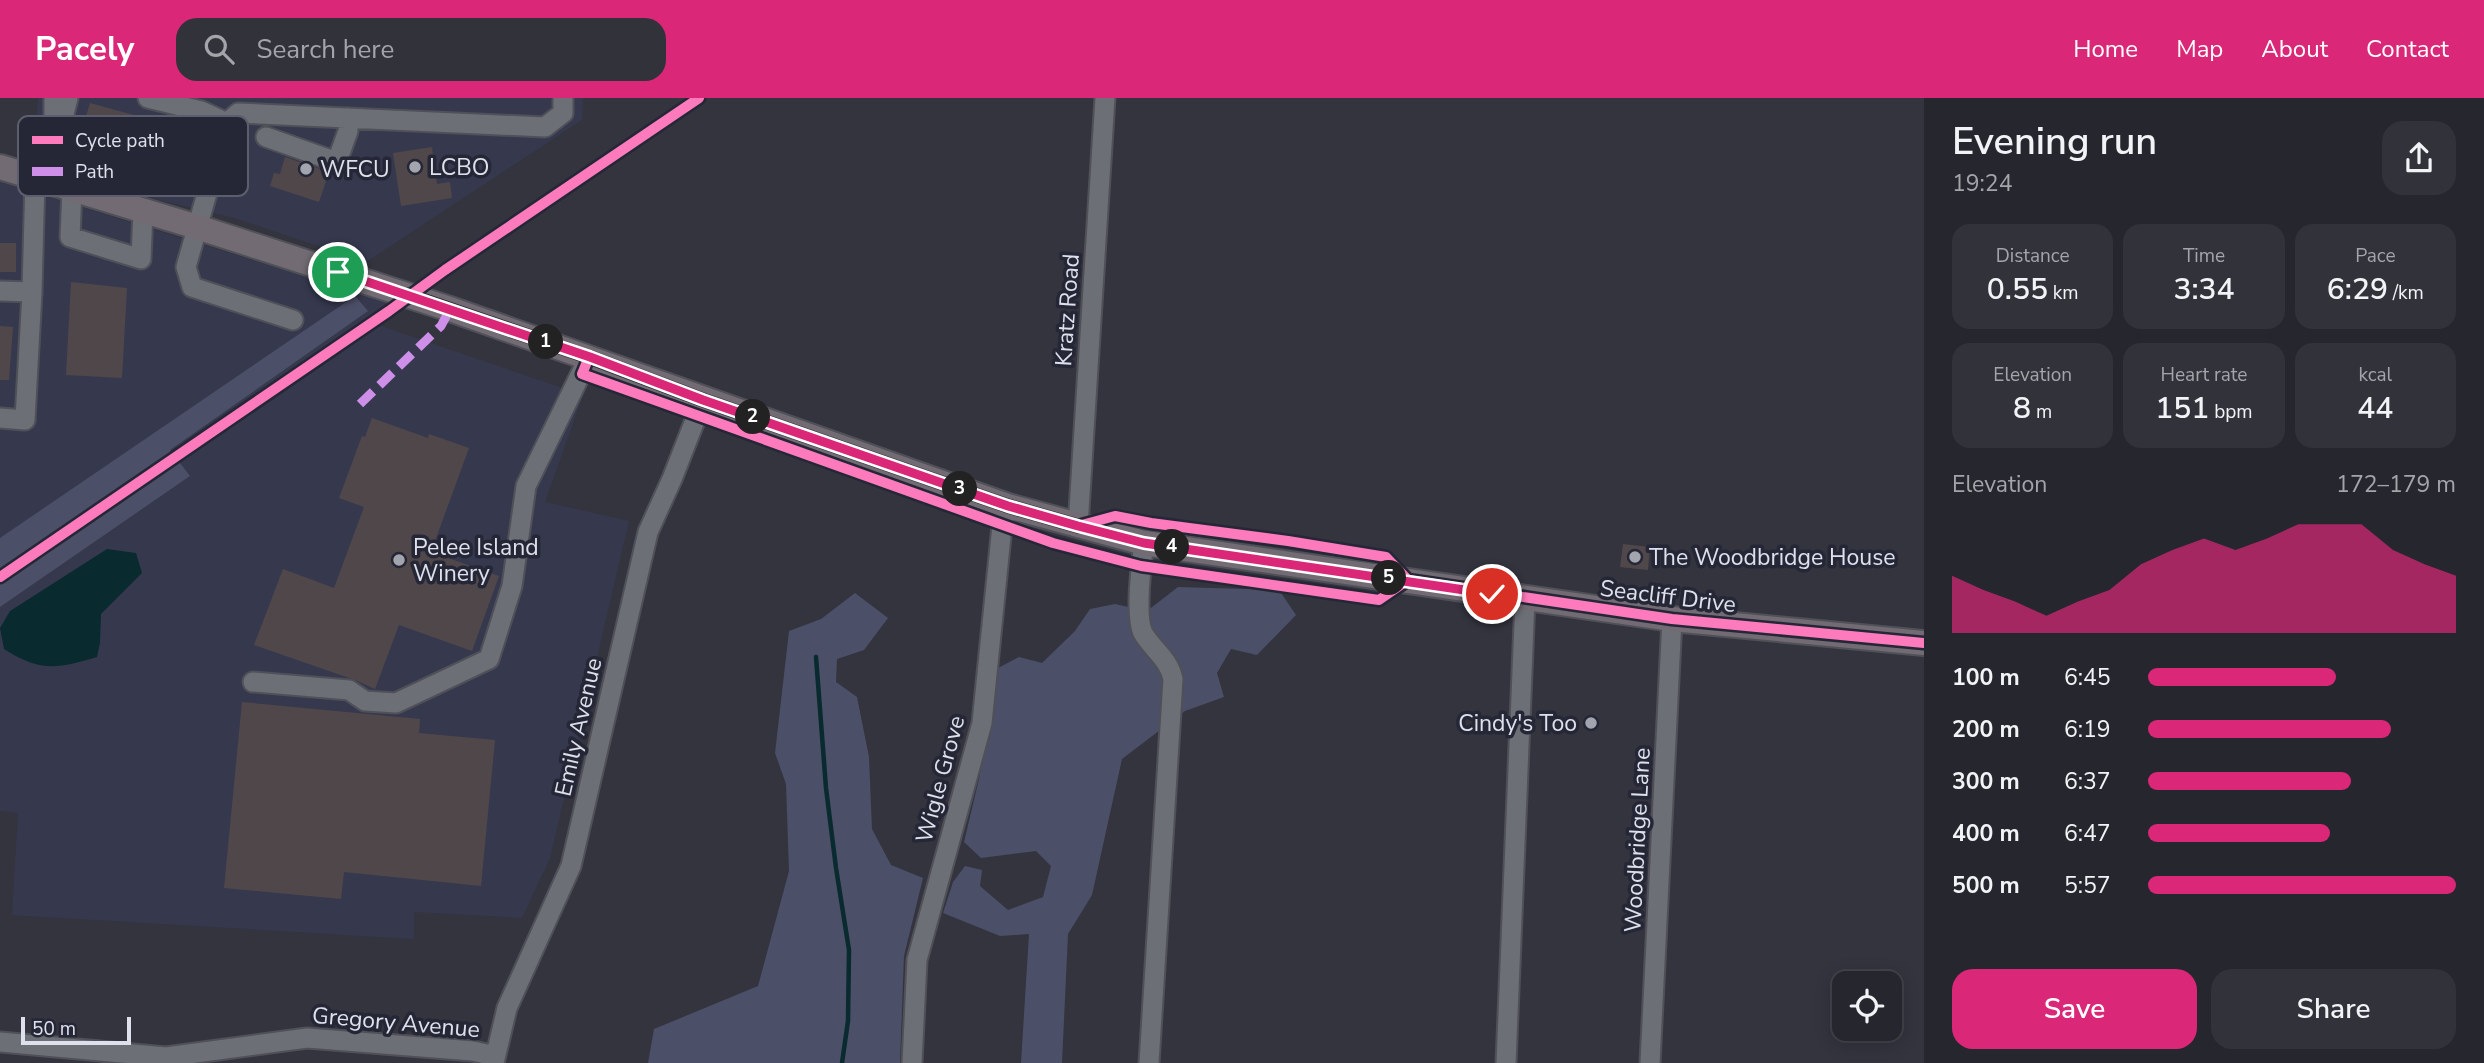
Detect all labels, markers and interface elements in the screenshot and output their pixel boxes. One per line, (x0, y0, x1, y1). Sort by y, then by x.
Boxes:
search box (176, 18, 666, 81)
text: Pacely (35, 27, 134, 72)
icon: search (200, 30, 238, 68)
text: Search here (256, 32, 394, 67)
text: Home (2073, 33, 2138, 65)
text: Map (2176, 33, 2223, 65)
text: About (2261, 33, 2328, 65)
text: Contact (2366, 33, 2449, 65)
legend (18, 116, 248, 196)
text: Evening run (1952, 116, 2157, 167)
button: share (2382, 121, 2456, 195)
text: Cycle path (75, 128, 165, 154)
place label: LCBO (429, 152, 489, 183)
place label: WFCU (320, 154, 390, 185)
text: Path (75, 159, 114, 185)
marker: LCBO (407, 159, 423, 175)
marker: WFCU (298, 161, 314, 177)
text: 19:24 (1952, 168, 2012, 199)
pin (308, 242, 368, 302)
text: Distance (1996, 243, 2070, 269)
text: Time (2183, 243, 2225, 269)
text: Pace (2355, 243, 2396, 269)
icon: arrive (319, 253, 357, 291)
street label: Kratz Road (1048, 253, 1087, 367)
text: 0.55 (1987, 269, 2048, 310)
text: 3:34 (2173, 269, 2235, 310)
text: 6:29 (2327, 269, 2388, 310)
text: km (2048, 280, 2079, 306)
text: /km (2388, 280, 2424, 306)
pin: 1 (528, 324, 564, 360)
text: 1 (540, 328, 551, 354)
text: Elevation (1993, 362, 2072, 388)
text: Heart rate (2161, 362, 2247, 388)
text: kcal (2358, 362, 2392, 388)
text: 8 (2013, 388, 2031, 429)
text: 151 (2155, 388, 2209, 429)
text: 44 (2357, 388, 2393, 429)
text: m (2031, 399, 2052, 425)
text: bpm (2209, 399, 2253, 425)
pin: 2 (736, 400, 770, 434)
text: 2 (747, 403, 758, 429)
text: Elevation (1952, 469, 2047, 500)
text: 172–179 m (2336, 469, 2456, 500)
pin: 3 (942, 472, 978, 506)
text: 3 (954, 475, 965, 501)
pin: 4 (1154, 530, 1190, 564)
place label: Pelee Island Winery (413, 532, 539, 589)
text: 4 (1166, 533, 1177, 559)
place label: The Woodbridge House (1649, 542, 1896, 573)
marker: The Woodbridge House (1627, 549, 1643, 565)
marker: Pelee Island Winery (391, 552, 407, 568)
pin: 5 (1372, 560, 1406, 596)
text: 5 (1383, 564, 1394, 590)
pin (1462, 564, 1522, 624)
street label: Seacliff Drive (1598, 573, 1738, 620)
icon: check (1473, 575, 1511, 613)
street label: Emily Avenue (548, 655, 609, 799)
text: 100 m (1952, 662, 2020, 693)
text: 6:45 (2064, 662, 2111, 693)
place label: Cindy's Too (1458, 708, 1577, 739)
street label: Wigle Grove (909, 712, 972, 846)
text: 200 m (1952, 714, 2020, 745)
text: 6:19 (2064, 714, 2111, 745)
marker: Cindy's Too (1583, 715, 1599, 731)
street label: Woodbridge Lane (1617, 747, 1658, 933)
text: 300 m (1952, 766, 2020, 797)
text: 6:37 (2064, 766, 2111, 797)
text: 400 m (1952, 818, 2020, 849)
text: 6:47 (2064, 818, 2111, 849)
text: 500 m (1952, 870, 2020, 901)
text: 5:57 (2064, 870, 2111, 901)
button: Save (1952, 969, 2197, 1049)
button: Share (2211, 969, 2456, 1049)
map controls (1832, 971, 1902, 1041)
button: locate (1832, 971, 1902, 1041)
street label: Gregory Avenue (311, 1000, 481, 1045)
scale bar (21, 1014, 131, 1046)
text: 50 m (32, 1016, 76, 1042)

